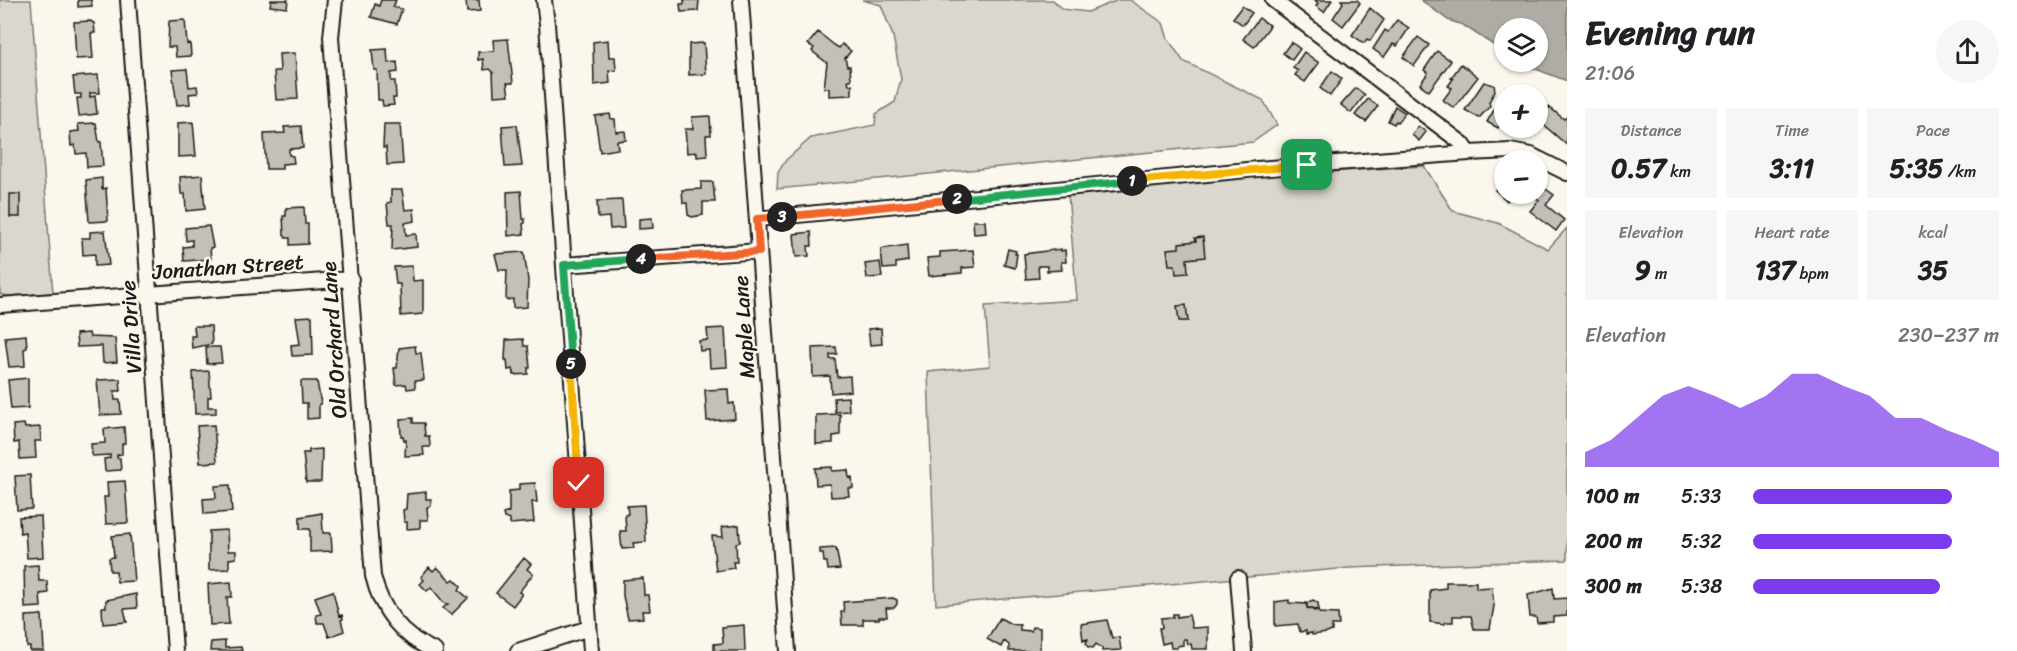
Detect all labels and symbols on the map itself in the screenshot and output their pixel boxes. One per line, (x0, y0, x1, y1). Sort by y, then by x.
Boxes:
pin (1281, 139, 1332, 190)
pin: 1 (1117, 166, 1147, 196)
pin: 2 (942, 184, 972, 214)
pin: 3 (767, 202, 797, 232)
street label: Jonathan Street (150, 243, 305, 291)
pin: 4 (626, 244, 656, 274)
street label: Old Orchard Lane (310, 260, 358, 420)
street label: Maple Lane (721, 274, 767, 380)
street label: Villa Drive (109, 279, 153, 375)
pin: 5 (556, 349, 586, 379)
pin (553, 457, 604, 508)

